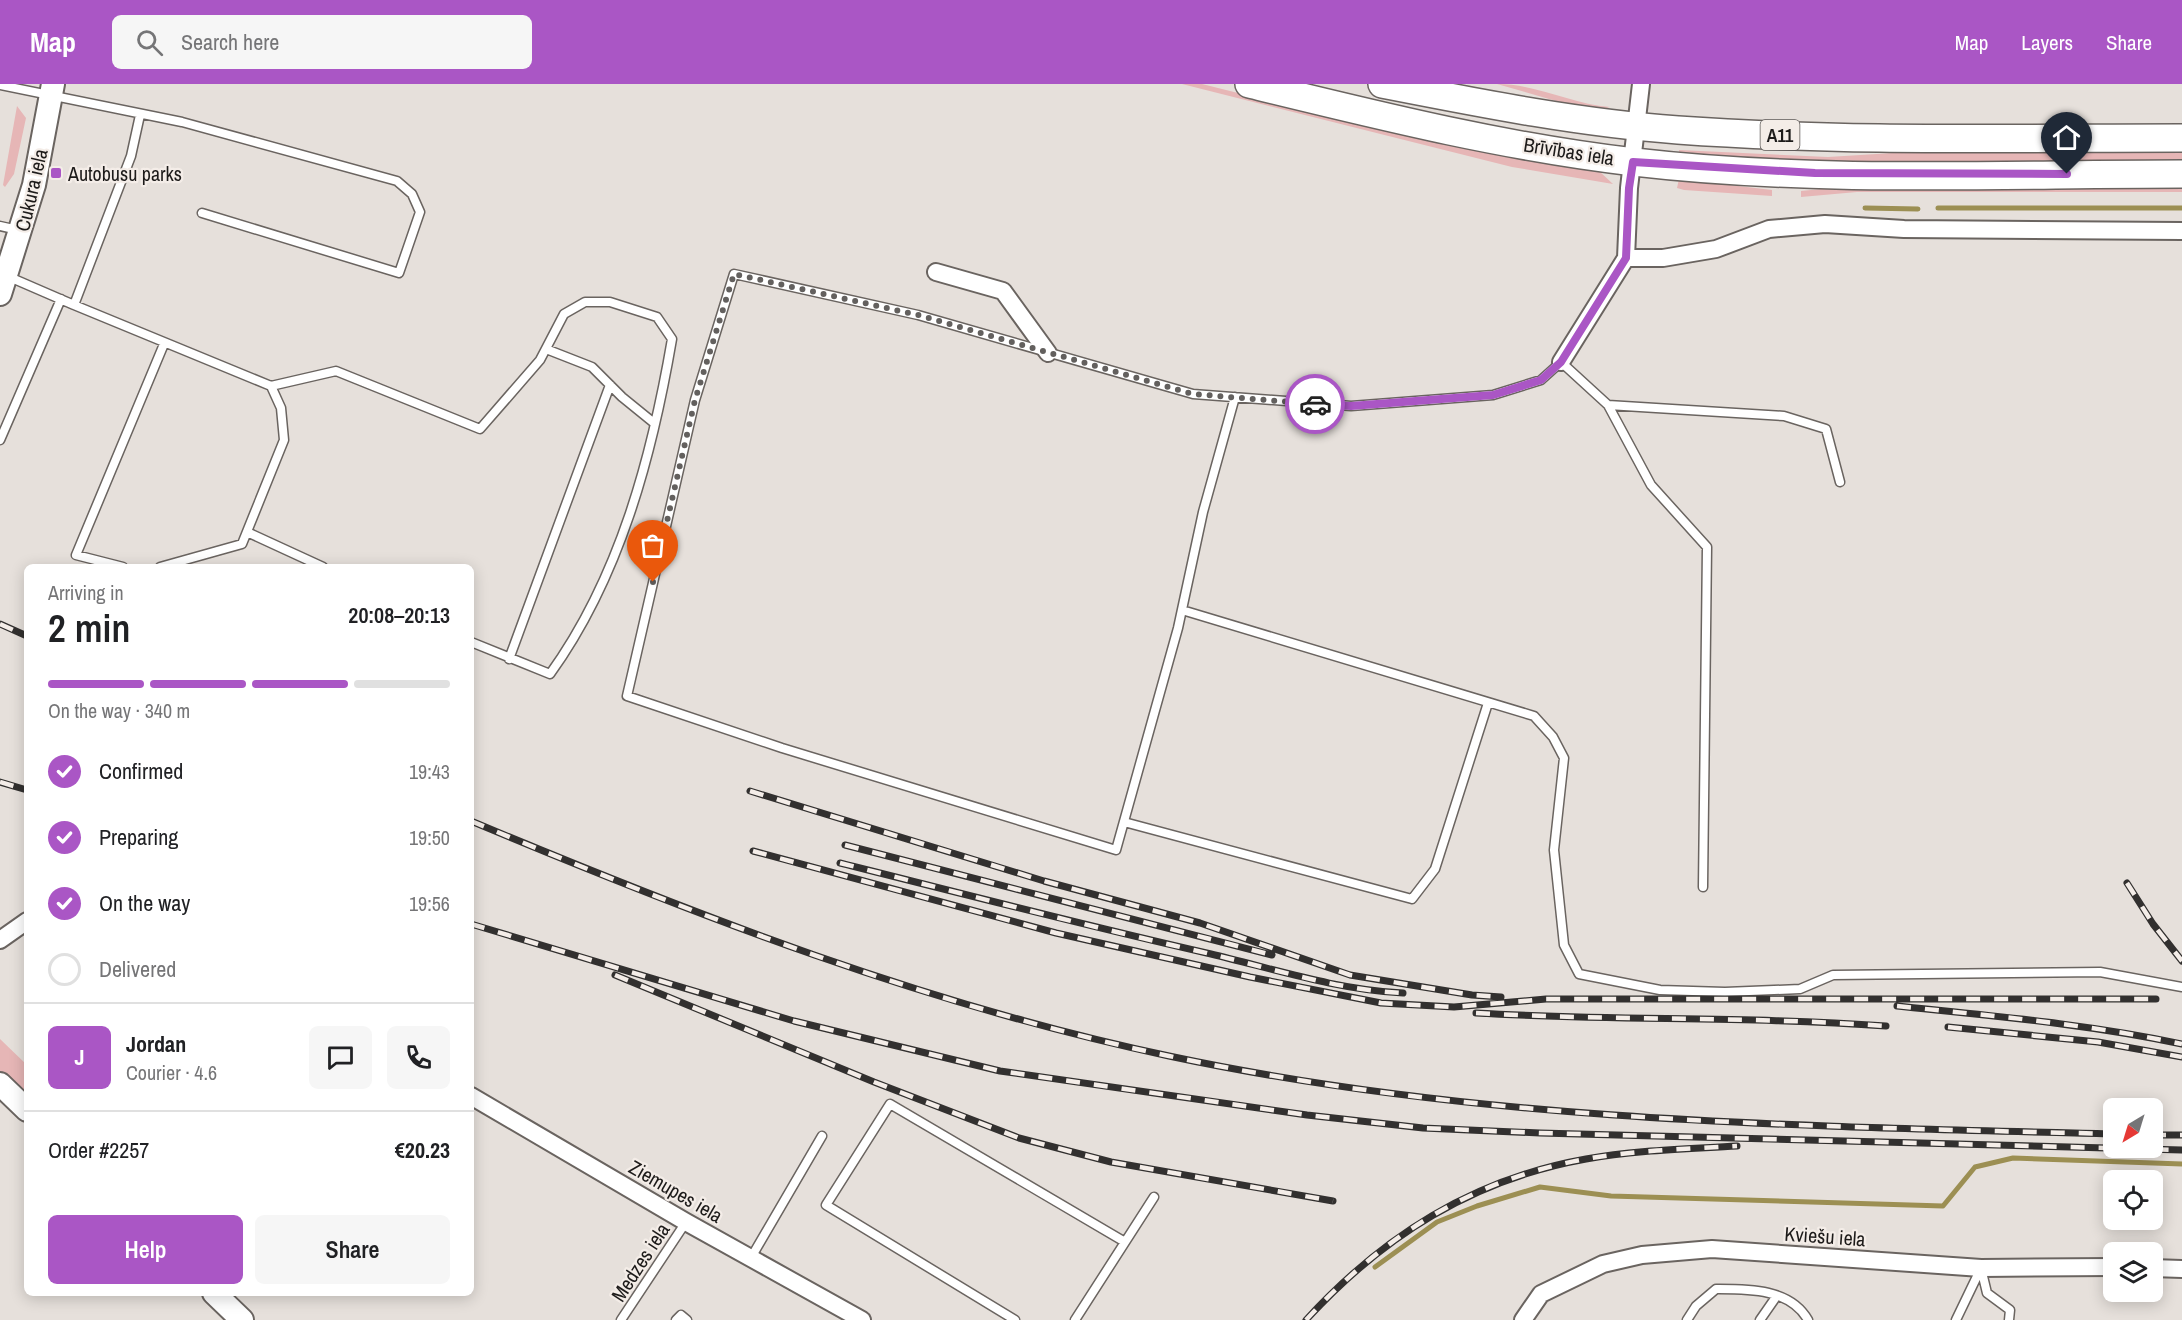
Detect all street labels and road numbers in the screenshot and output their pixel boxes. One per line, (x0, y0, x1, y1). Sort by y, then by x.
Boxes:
road number: A11 (1760, 120, 1800, 150)
street label: Brīvības iela (1522, 131, 1616, 171)
street label: Cukura iela (8, 146, 54, 234)
street label: Ziemupes iela (624, 1153, 728, 1229)
street label: Medzes iela (605, 1218, 675, 1306)
street label: Kviešu iela (1784, 1220, 1866, 1252)

